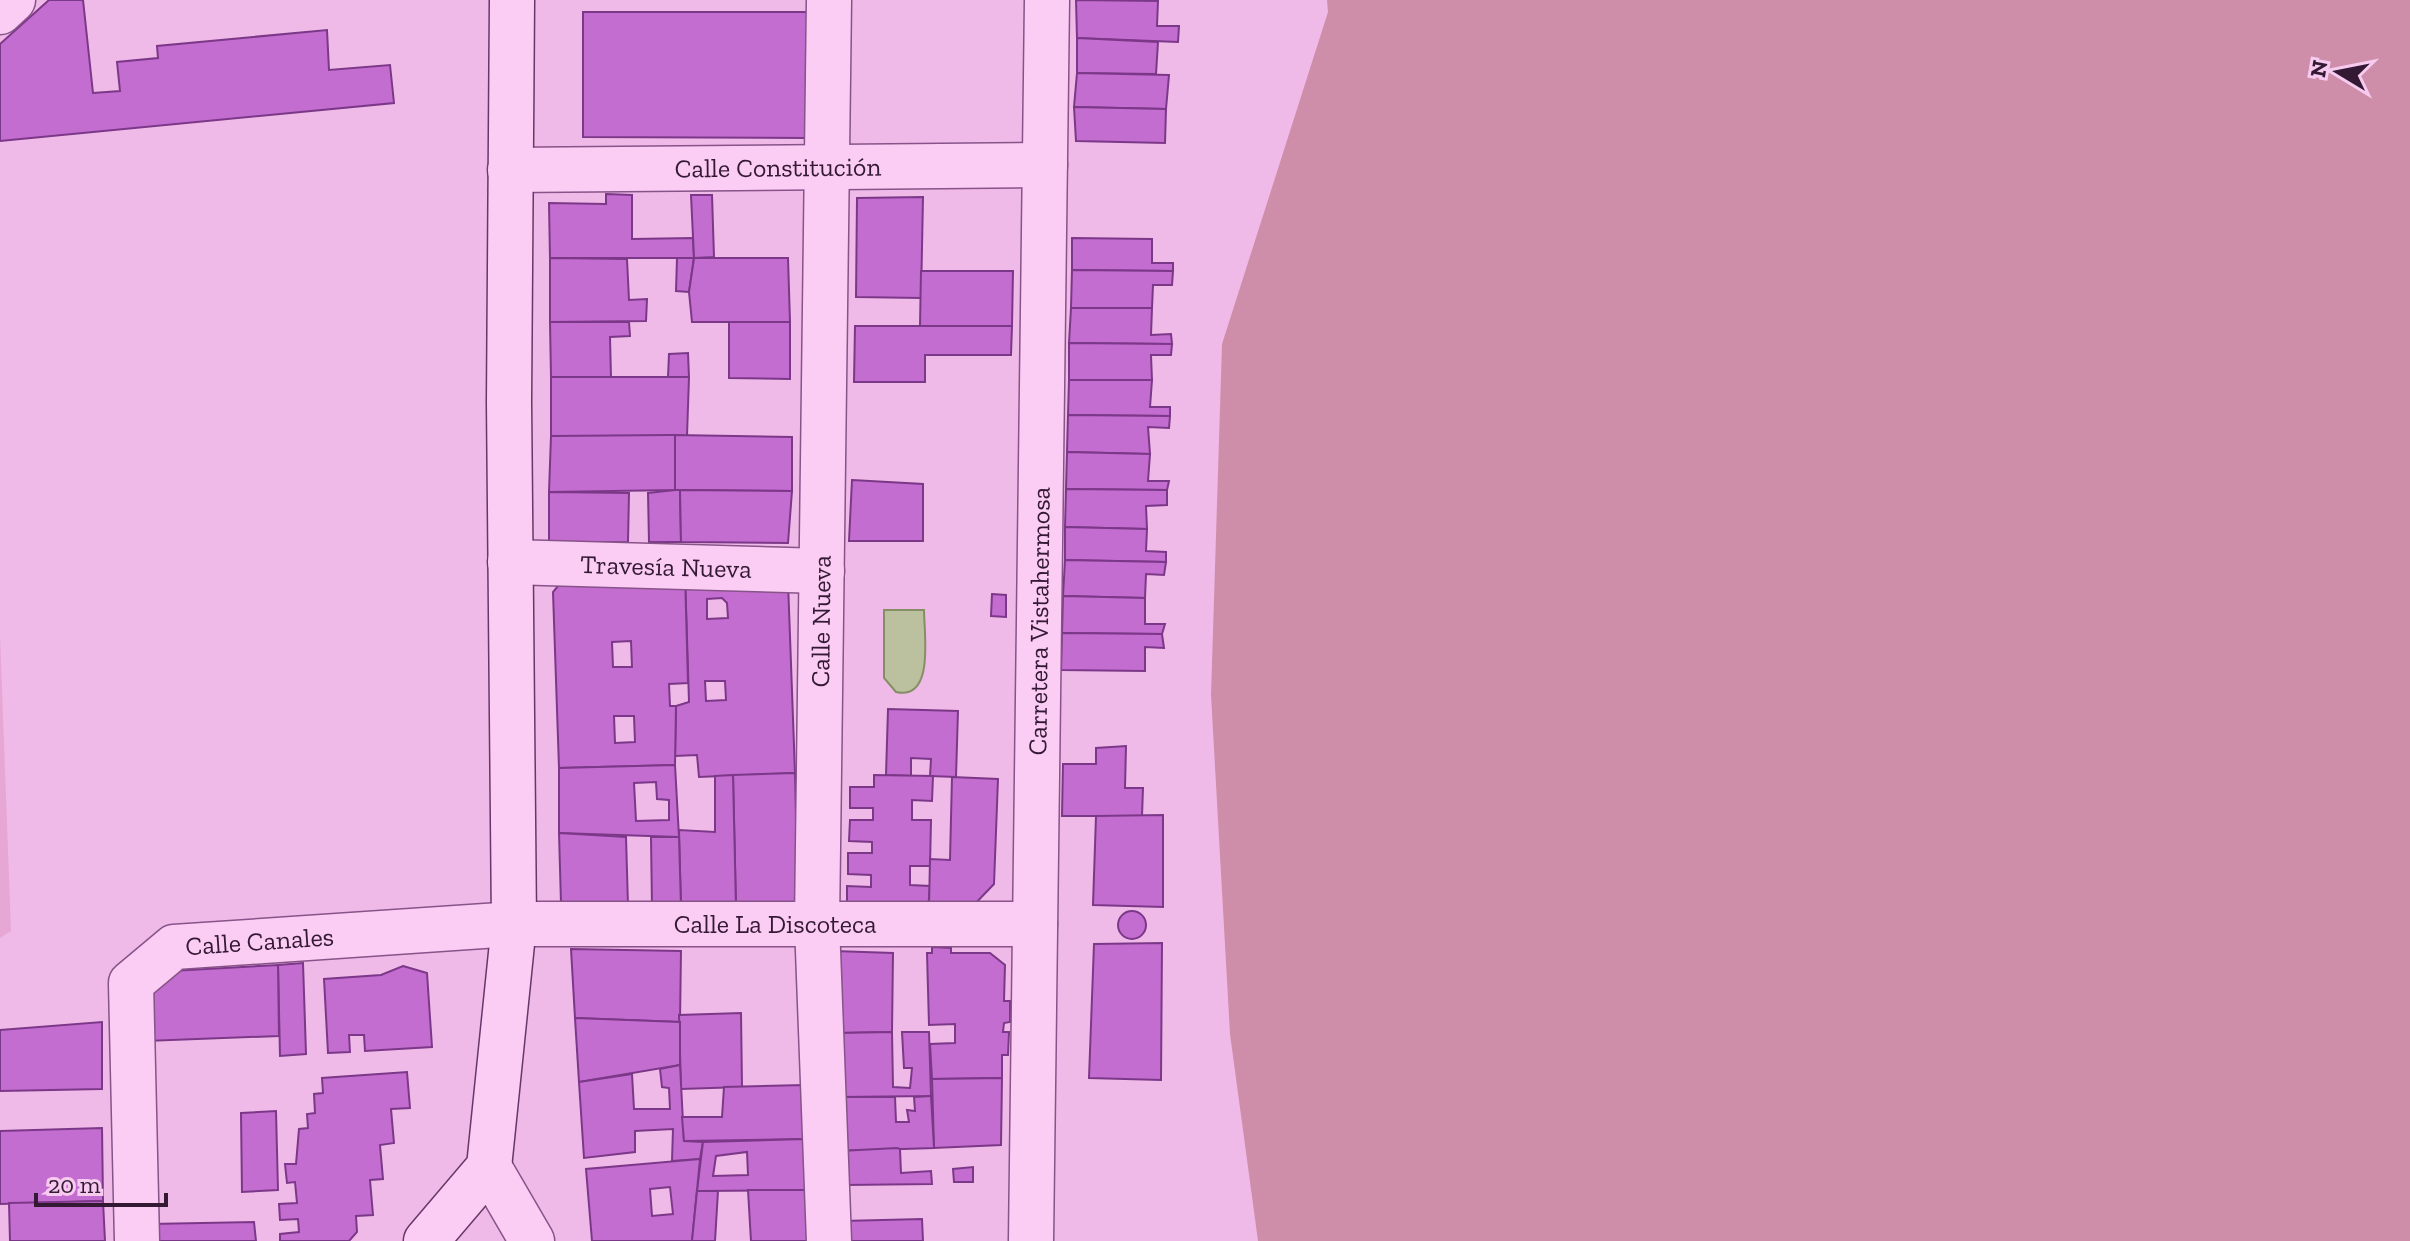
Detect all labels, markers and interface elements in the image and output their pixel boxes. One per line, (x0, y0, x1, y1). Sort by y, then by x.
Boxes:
north arrow (2298, 32, 2378, 112)
text: N (2304, 58, 2334, 79)
street label: Calle Constitución (675, 151, 881, 184)
street label: Carretera Vistahermosa (1021, 486, 1057, 756)
street label: Travesía Nueva (580, 548, 753, 585)
street label: Calle Nueva (804, 555, 838, 688)
street label: Calle La Discoteca (674, 908, 877, 940)
street label: Calle Canales (184, 920, 335, 962)
scale bar (36, 1157, 166, 1207)
text: 20 m (48, 1170, 101, 1199)

